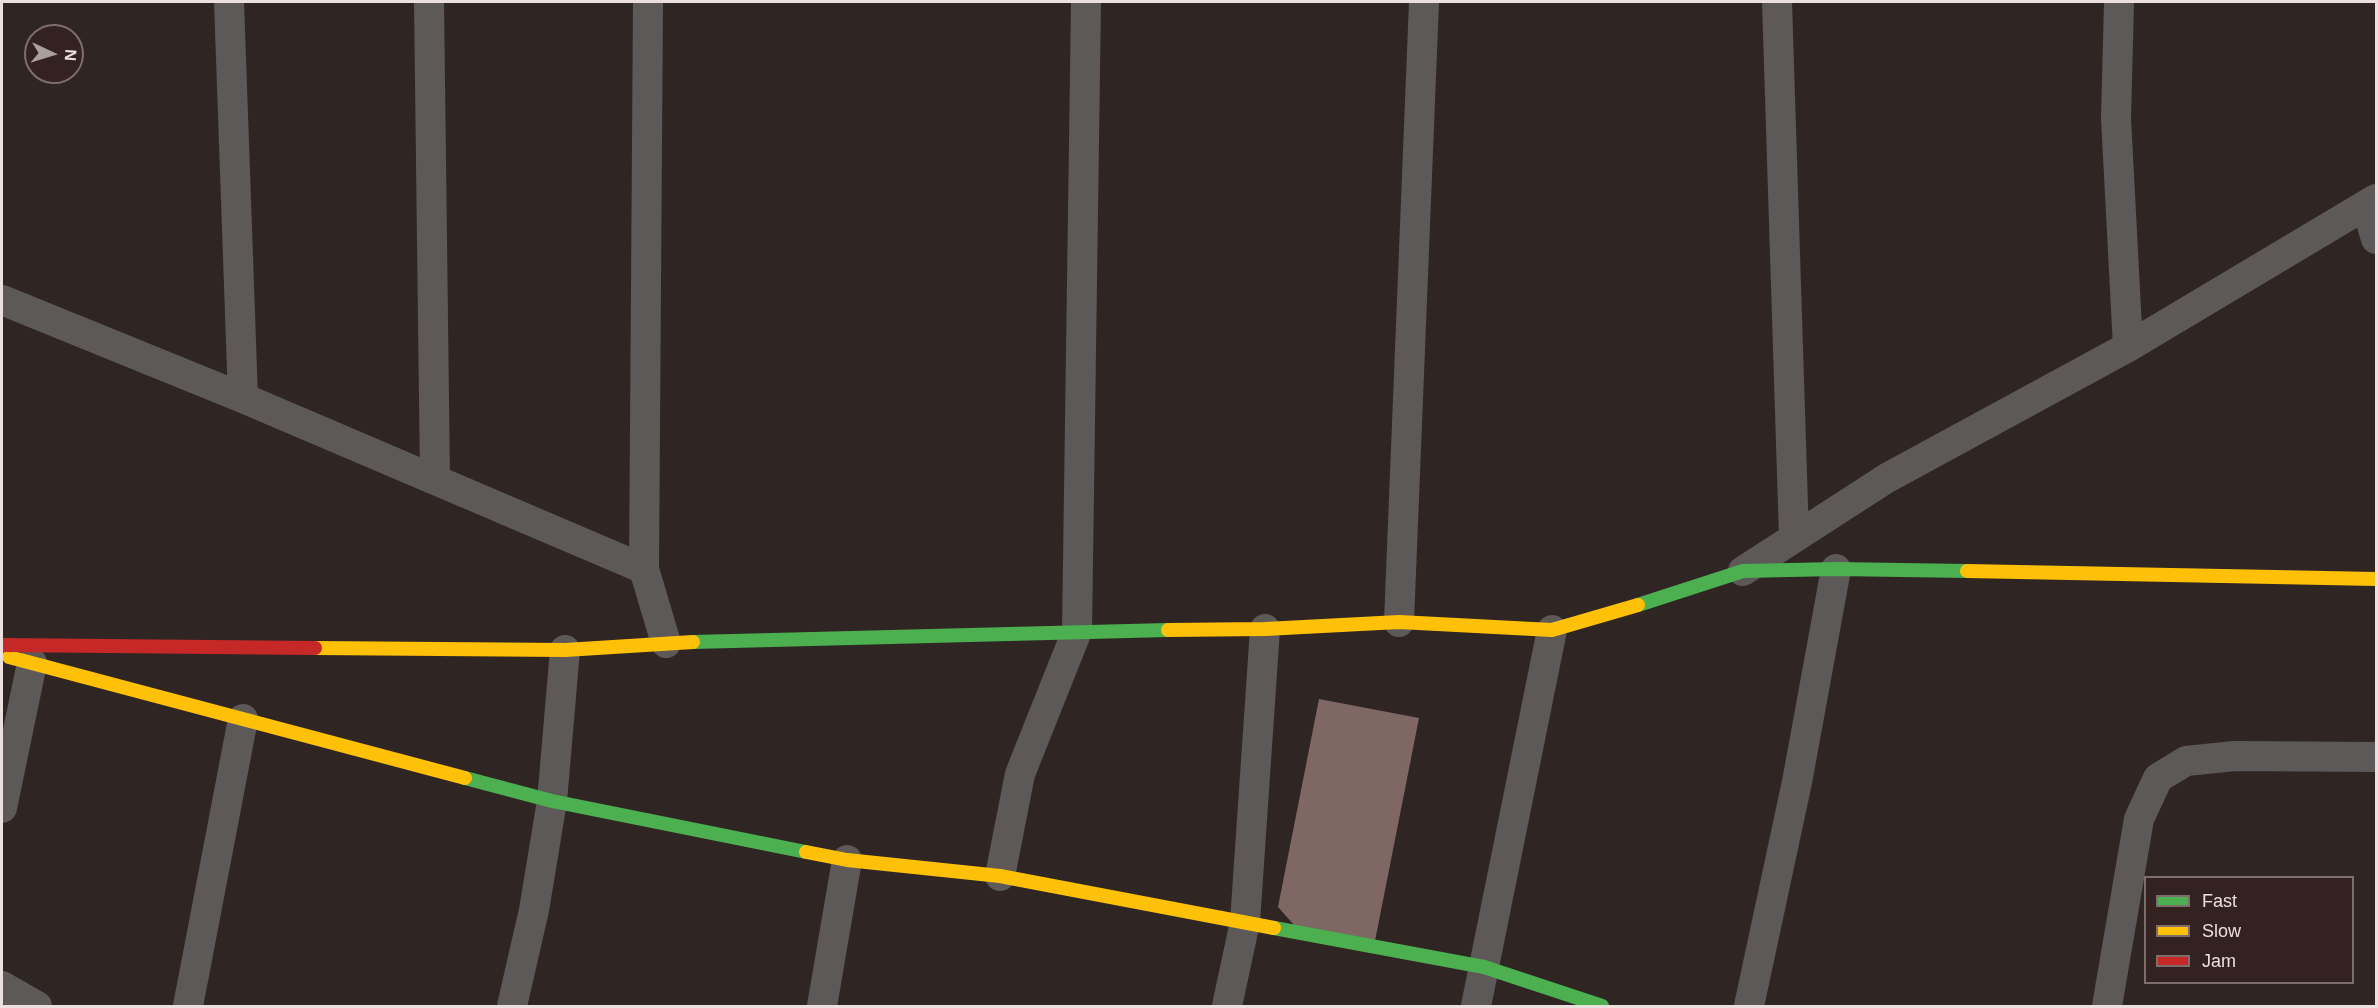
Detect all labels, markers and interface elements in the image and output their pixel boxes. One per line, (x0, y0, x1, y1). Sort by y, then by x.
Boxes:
north arrow (24, 24, 84, 84)
text: N (62, 49, 79, 62)
legend (2144, 876, 2354, 984)
text: Fast (2202, 891, 2237, 911)
text: Slow (2202, 921, 2241, 941)
text: Jam (2202, 951, 2236, 971)

